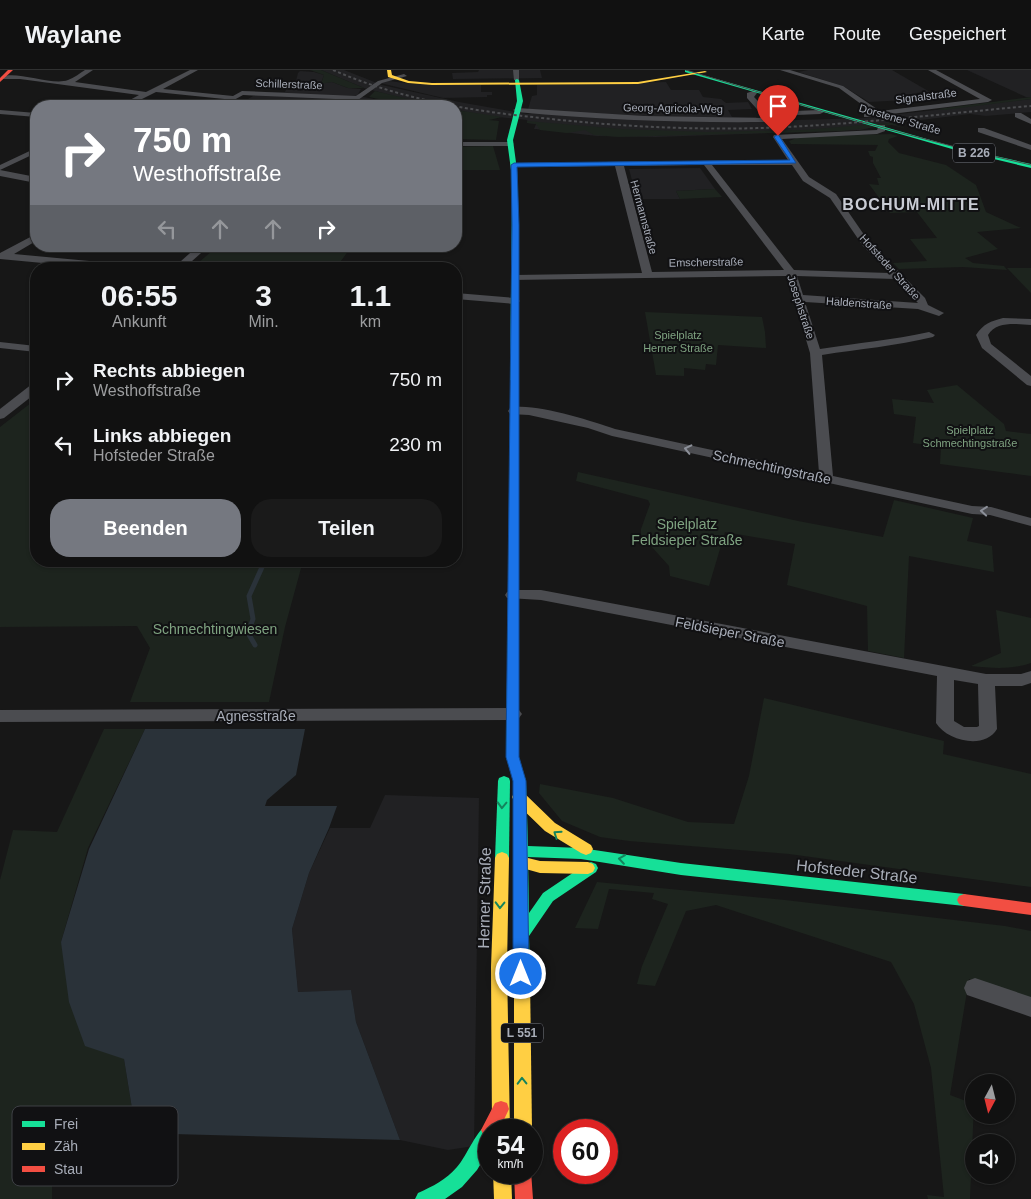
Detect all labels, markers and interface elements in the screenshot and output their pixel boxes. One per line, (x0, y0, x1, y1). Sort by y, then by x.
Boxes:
text: Waylane (25, 21, 121, 48)
text: Karte (762, 24, 805, 44)
text: Route (833, 24, 881, 44)
text: Gespeichert (909, 24, 1006, 44)
street label: Schillerstraße (255, 77, 323, 91)
pin (757, 85, 799, 136)
street label: Signalstraße (895, 86, 957, 106)
icon: arrive (764, 92, 792, 120)
street label: Georg-Agricola-Weg (623, 101, 723, 115)
street label: Dorstener Straße (858, 102, 942, 136)
icon: right (50, 120, 115, 185)
text: 750 m (133, 120, 232, 159)
road number: B 226 (953, 144, 995, 162)
text: Westhoffstraße (133, 161, 281, 186)
street label: Hermannstraße (628, 179, 660, 255)
district label: BOCHUM-MITTE (842, 196, 980, 213)
icon: left (153, 215, 181, 243)
icon: ahead (206, 215, 234, 243)
icon: ahead (259, 215, 287, 243)
icon: right (312, 215, 340, 243)
street label: Hofsteder Straße (858, 232, 922, 302)
street label: Emscherstraße (669, 255, 743, 269)
street label: Josephstraße (785, 273, 817, 341)
text: 06:55 (101, 279, 178, 312)
text: 3 (255, 279, 272, 312)
text: 1.1 (349, 279, 391, 312)
street label: Haldenstraße (826, 295, 892, 311)
text: Ankunft (112, 313, 166, 330)
text: Min. (248, 313, 279, 330)
text: km (360, 313, 381, 330)
park label: Spielplatz Herner Straße (643, 329, 713, 354)
text: Rechts abbiegen (93, 360, 245, 381)
icon: right (50, 366, 78, 394)
text: 750 m (389, 369, 442, 390)
text: Westhoffstraße (93, 382, 201, 399)
park label: Spielplatz Schmechtingstraße (923, 424, 1017, 449)
text: Links abbiegen (93, 425, 231, 446)
icon: left (50, 431, 78, 459)
text: 230 m (389, 434, 442, 455)
one-way arrow (683, 444, 692, 454)
text: Hofsteder Straße (93, 447, 215, 464)
street label: Schmechtingstraße (711, 447, 833, 487)
button: Beenden (50, 499, 241, 557)
button: Teilen (251, 499, 442, 557)
one-way arrow (979, 506, 987, 517)
park label: Spielplatz Feldsieper Straße (631, 516, 743, 548)
street label: Feldsieper Straße (674, 614, 786, 651)
park label: Schmechtingwiesen (153, 621, 277, 637)
street label: Agnesstraße (216, 708, 296, 724)
one-way arrow (497, 801, 508, 809)
one-way arrow (554, 831, 563, 839)
street label: Herner Straße (475, 847, 494, 949)
one-way arrow (618, 854, 626, 865)
street label: Hofsteder Straße (795, 857, 919, 886)
one-way arrow (495, 901, 506, 909)
position arrow (494, 947, 546, 999)
road number: L 551 (501, 1024, 543, 1042)
north arrow (965, 1074, 1015, 1124)
map controls (965, 1074, 1015, 1184)
one-way arrow (517, 1077, 527, 1085)
legend (12, 1106, 178, 1186)
text: Frei (54, 1116, 78, 1132)
speed limit sign: 60 (553, 1119, 618, 1184)
text: 54 (497, 1131, 524, 1159)
button: sound (965, 1134, 1015, 1184)
text: Zäh (54, 1138, 78, 1154)
text: km/h (497, 1157, 524, 1171)
text: Stau (54, 1161, 83, 1177)

